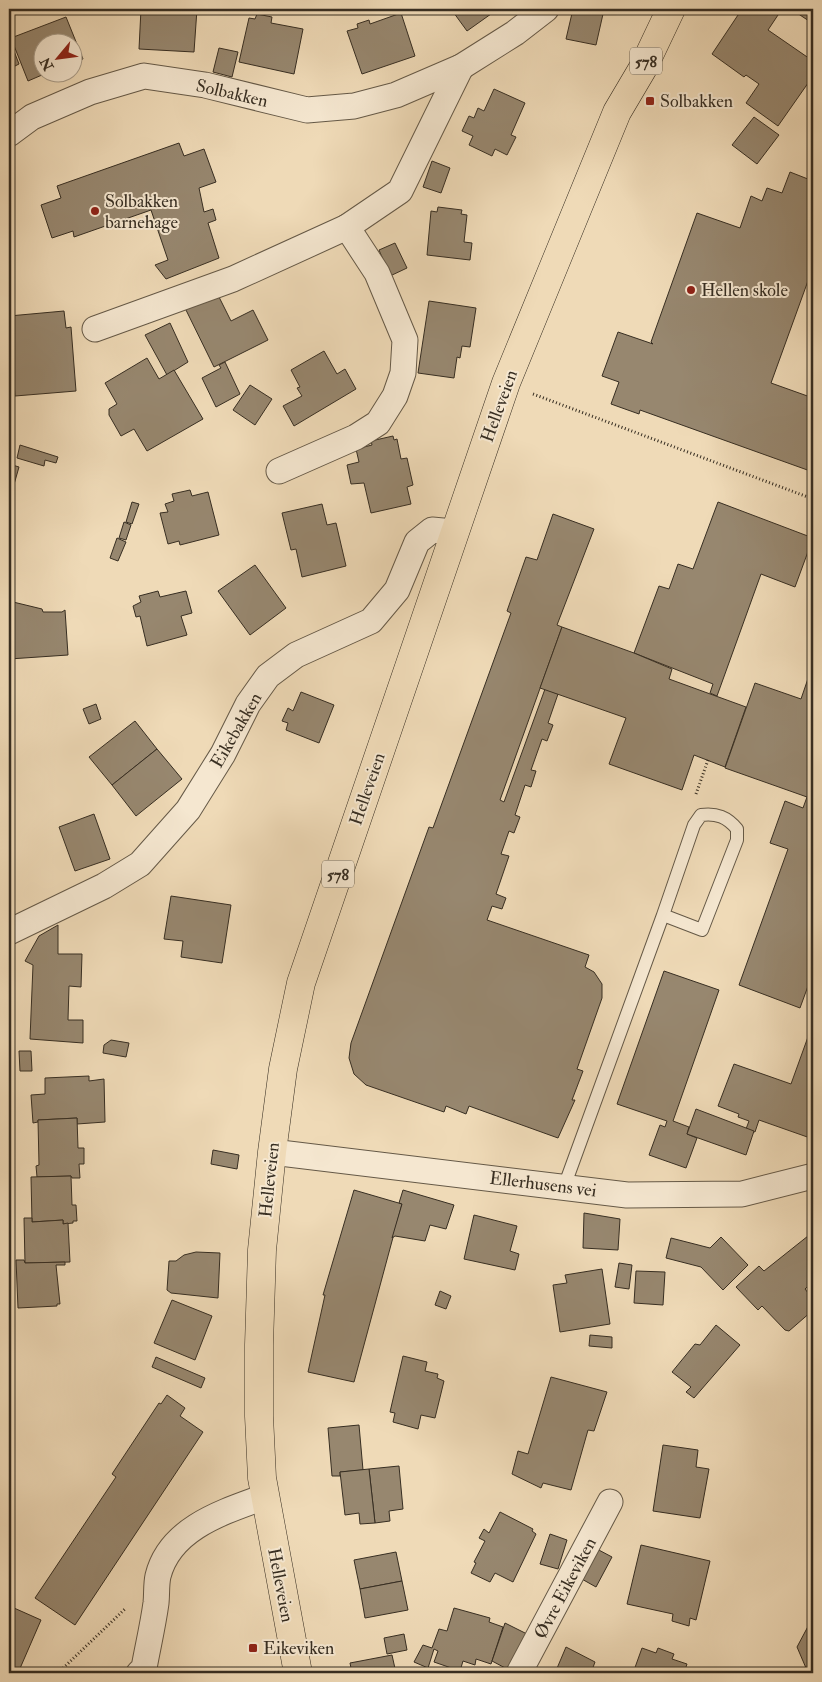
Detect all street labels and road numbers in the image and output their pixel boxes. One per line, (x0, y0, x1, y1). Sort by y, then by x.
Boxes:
road number: 578 (630, 48, 662, 74)
street label: Solbakken (194, 74, 270, 113)
street label: Helleveien (476, 367, 523, 446)
street label: Eikebakken (206, 688, 267, 772)
street label: Helleveien (344, 750, 391, 829)
road number: 578 (322, 861, 354, 888)
street label: Helleveien (254, 1141, 285, 1219)
street label: Ellerhusens vei (488, 1167, 598, 1203)
street label: Øvre Eikeviken (529, 1534, 602, 1643)
street label: Helleveien (262, 1546, 299, 1624)

